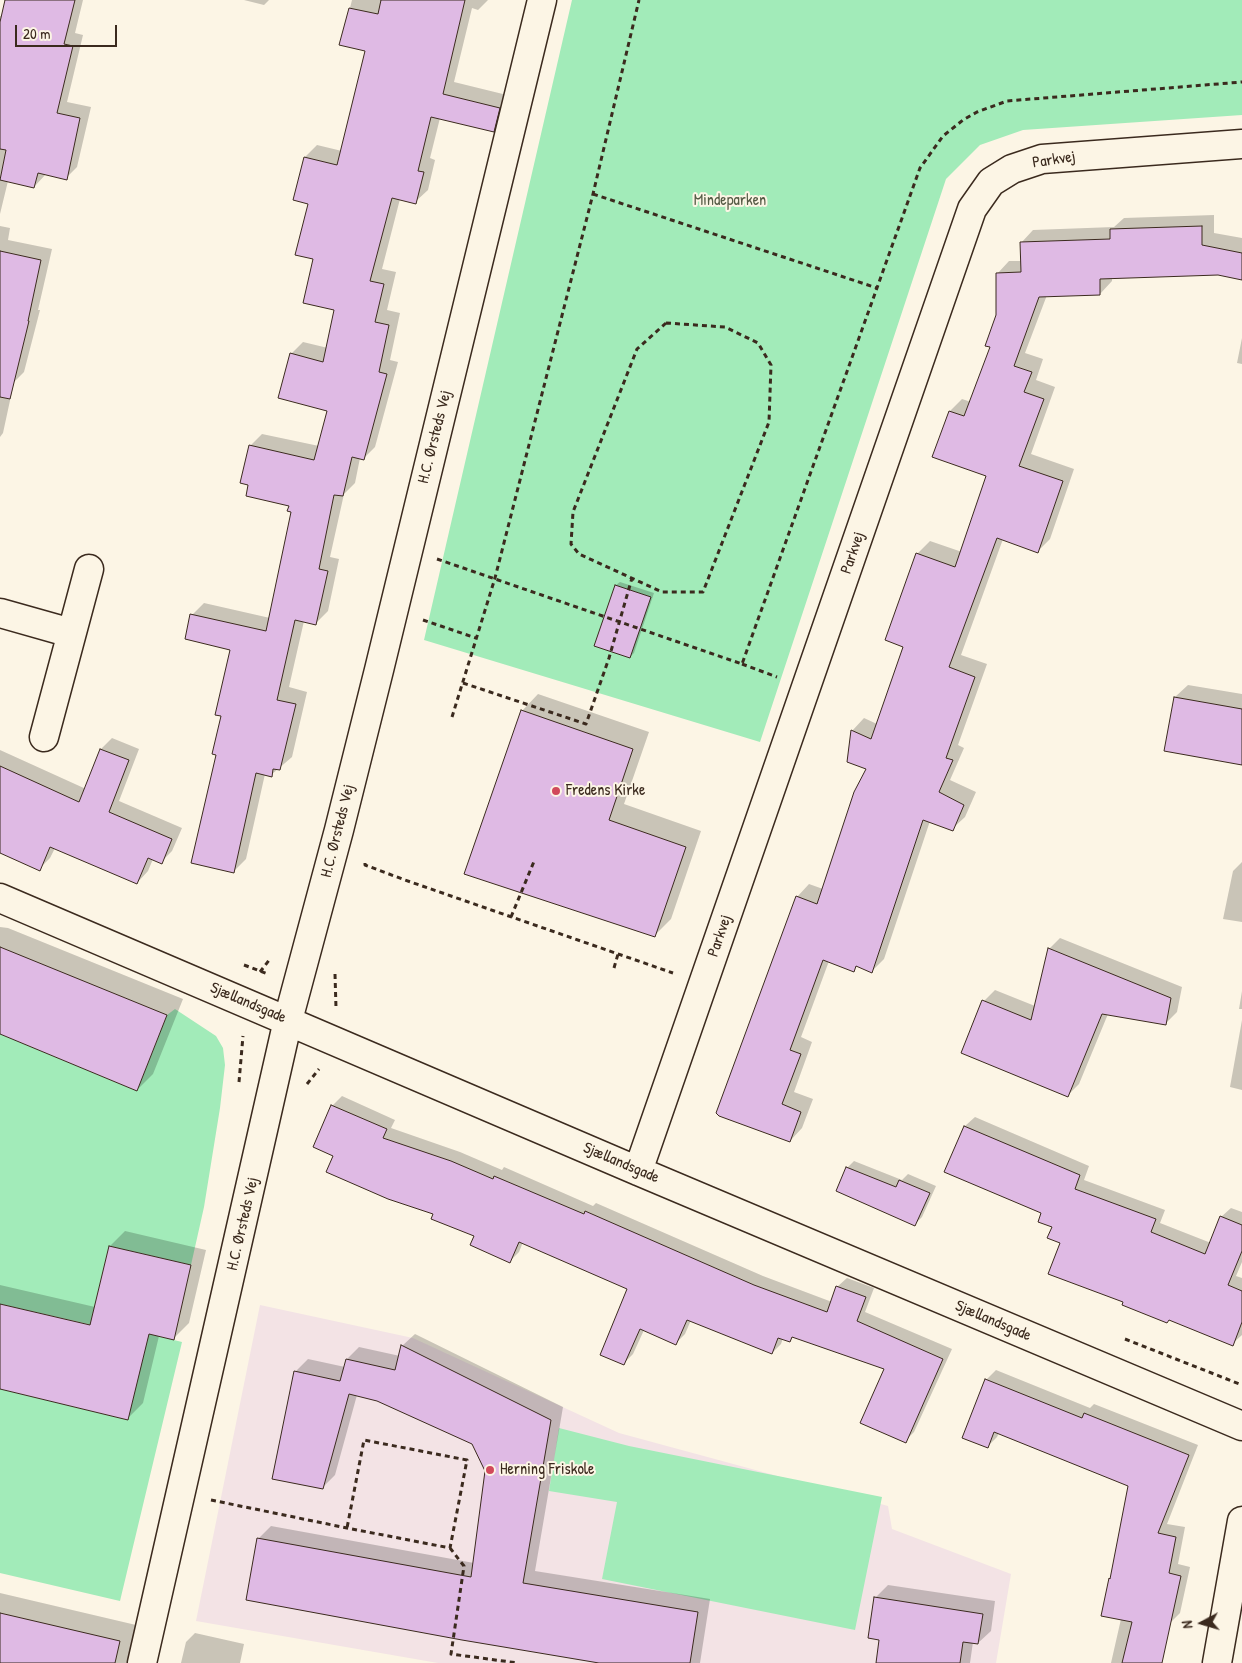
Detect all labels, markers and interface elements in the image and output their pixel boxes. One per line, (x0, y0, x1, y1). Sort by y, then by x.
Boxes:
scale bar (18, 15, 120, 47)
text: 20 m (23, 23, 50, 44)
street label: Parkvej (1031, 147, 1077, 173)
park label: Mindeparken (694, 191, 766, 211)
street label: H.C. Ørsteds Vej (414, 388, 456, 486)
street label: Parkvej (837, 529, 869, 577)
place label: Fredens Kirke (566, 781, 645, 801)
street label: H.C. Ørsteds Vej (317, 782, 359, 880)
marker: Fredens Kirke (550, 785, 562, 797)
street label: Parkvej (704, 912, 736, 960)
street label: Sjællandsgade (207, 978, 289, 1028)
street label: Sjællandsgade (580, 1138, 662, 1188)
street label: H.C. Ørsteds Vej (223, 1175, 263, 1273)
street label: Sjællandsgade (952, 1296, 1034, 1346)
place label: Herning Friskole (500, 1460, 594, 1480)
marker: Herning Friskole (484, 1464, 496, 1476)
north arrow (1177, 1598, 1227, 1648)
text: N (1177, 1620, 1196, 1629)

